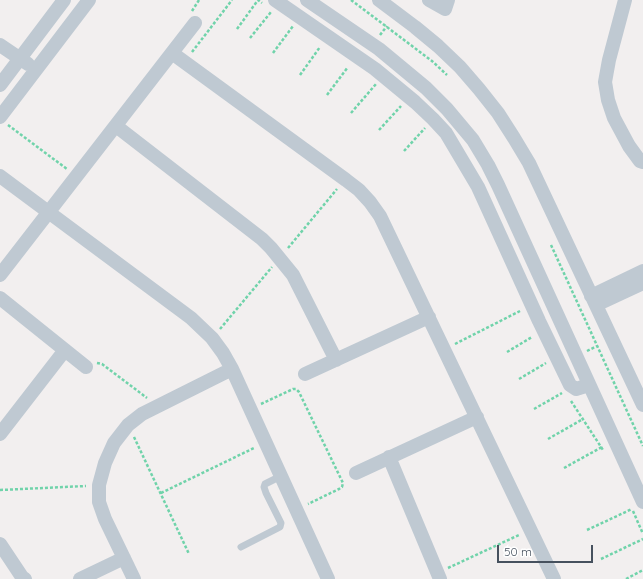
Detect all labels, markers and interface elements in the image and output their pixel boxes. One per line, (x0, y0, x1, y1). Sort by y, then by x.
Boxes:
scale bar (499, 537, 595, 563)
text: 50 m (504, 544, 532, 559)

